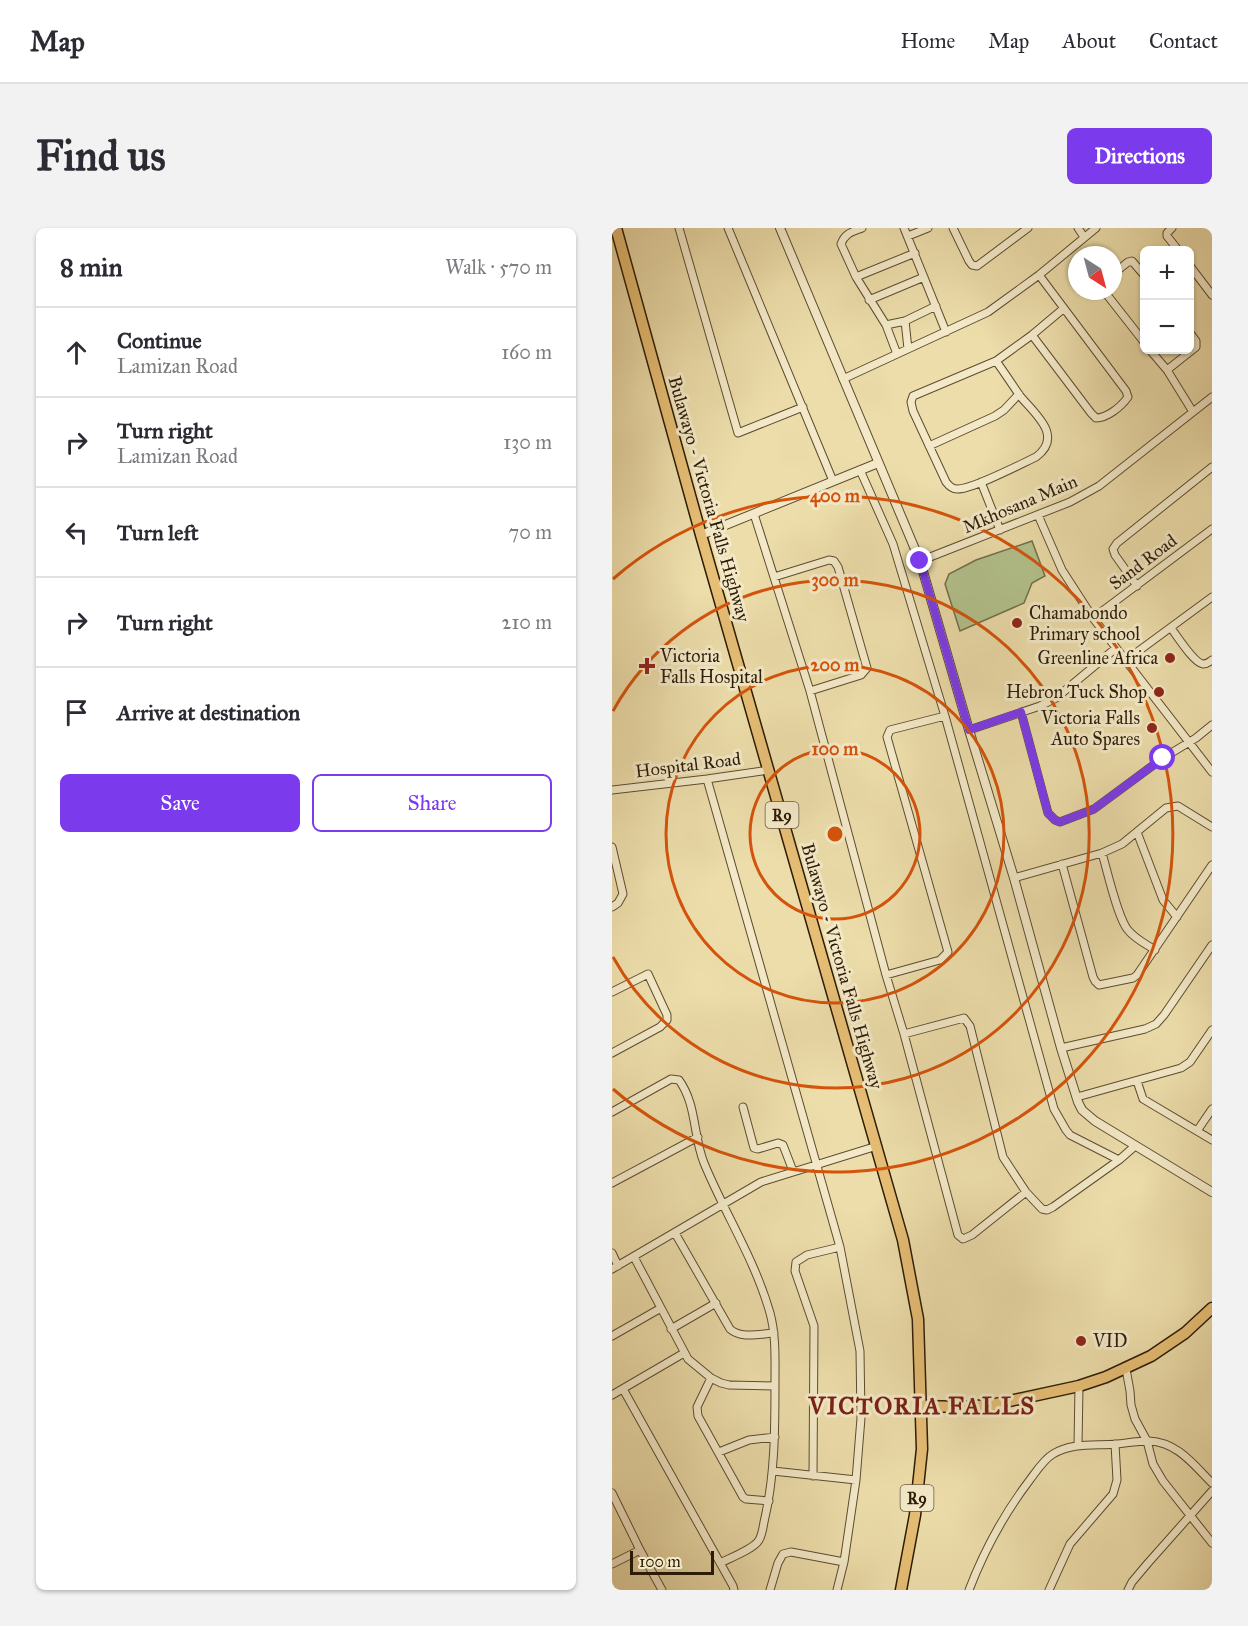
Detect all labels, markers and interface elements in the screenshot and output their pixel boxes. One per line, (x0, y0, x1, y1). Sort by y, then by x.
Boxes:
text: Map (30, 24, 85, 59)
text: Home (900, 28, 955, 54)
text: Map (988, 28, 1029, 54)
text: About (1062, 28, 1116, 54)
text: Contact (1149, 28, 1218, 54)
button: Directions (1067, 128, 1212, 184)
text: Find us (36, 130, 166, 182)
north arrow (1068, 246, 1122, 300)
map controls (1140, 246, 1194, 354)
button: + (1140, 246, 1194, 300)
text: 8 min (60, 251, 123, 283)
text: Walk · 570 m (445, 255, 552, 279)
button: − (1140, 300, 1194, 354)
text: Continue (117, 327, 202, 354)
icon: ahead (60, 336, 93, 369)
text: 160 m (501, 340, 552, 364)
text: Lamizan Road (117, 354, 238, 378)
street label: Bulawayo - Victoria Falls Highway (662, 374, 755, 625)
text: Turn right (117, 417, 213, 444)
icon: right (60, 426, 93, 459)
text: 130 m (503, 430, 552, 454)
text: Lamizan Road (117, 444, 238, 468)
street label: Mkhosana Main (959, 470, 1081, 538)
text: 400 m (810, 485, 861, 508)
icon: left (60, 516, 93, 549)
text: Turn left (117, 519, 199, 546)
text: 70 m (509, 520, 552, 544)
street label: Sand Road (1105, 529, 1181, 595)
route end (906, 547, 932, 573)
text: 300 m (811, 569, 859, 592)
place label: Chamabondo Primary school (1029, 602, 1140, 645)
icon: right (60, 606, 93, 639)
text: Turn right (117, 609, 213, 636)
text: 210 m (502, 610, 552, 634)
marker: Chamabondo Primary school (1010, 616, 1024, 630)
place label: Victoria Falls Hospital (659, 645, 763, 688)
place label: Greenline Africa (1038, 647, 1158, 669)
marker: Greenline Africa (1163, 651, 1177, 665)
text: 200 m (811, 654, 860, 676)
marker: Victoria Falls Hospital (638, 657, 656, 675)
place label: Hebron Tuck Shop (1006, 681, 1147, 703)
marker: Hebron Tuck Shop (1152, 685, 1166, 699)
icon: arrive (60, 696, 93, 729)
text: Arrive at destination (117, 699, 300, 726)
place label: Victoria Falls Auto Spares (1040, 707, 1140, 750)
marker: Victoria Falls Auto Spares (1145, 721, 1159, 735)
text: 100 m (812, 738, 859, 760)
route start (1149, 744, 1175, 770)
street label: Hospital Road (634, 748, 742, 782)
button: Save (60, 774, 300, 832)
button: Share (312, 774, 552, 832)
road number: R9 (766, 802, 798, 828)
centre of rings (825, 824, 845, 844)
street label: Bulawayo - Victoria Falls Highway (795, 841, 888, 1092)
place label: VID (1092, 1330, 1127, 1352)
marker: VID (1074, 1334, 1088, 1348)
district label: VICTORIA FALLS (808, 1391, 1035, 1421)
road number: R9 (900, 1485, 934, 1511)
scale bar (630, 1548, 714, 1576)
text: 100 m (639, 1552, 681, 1571)

